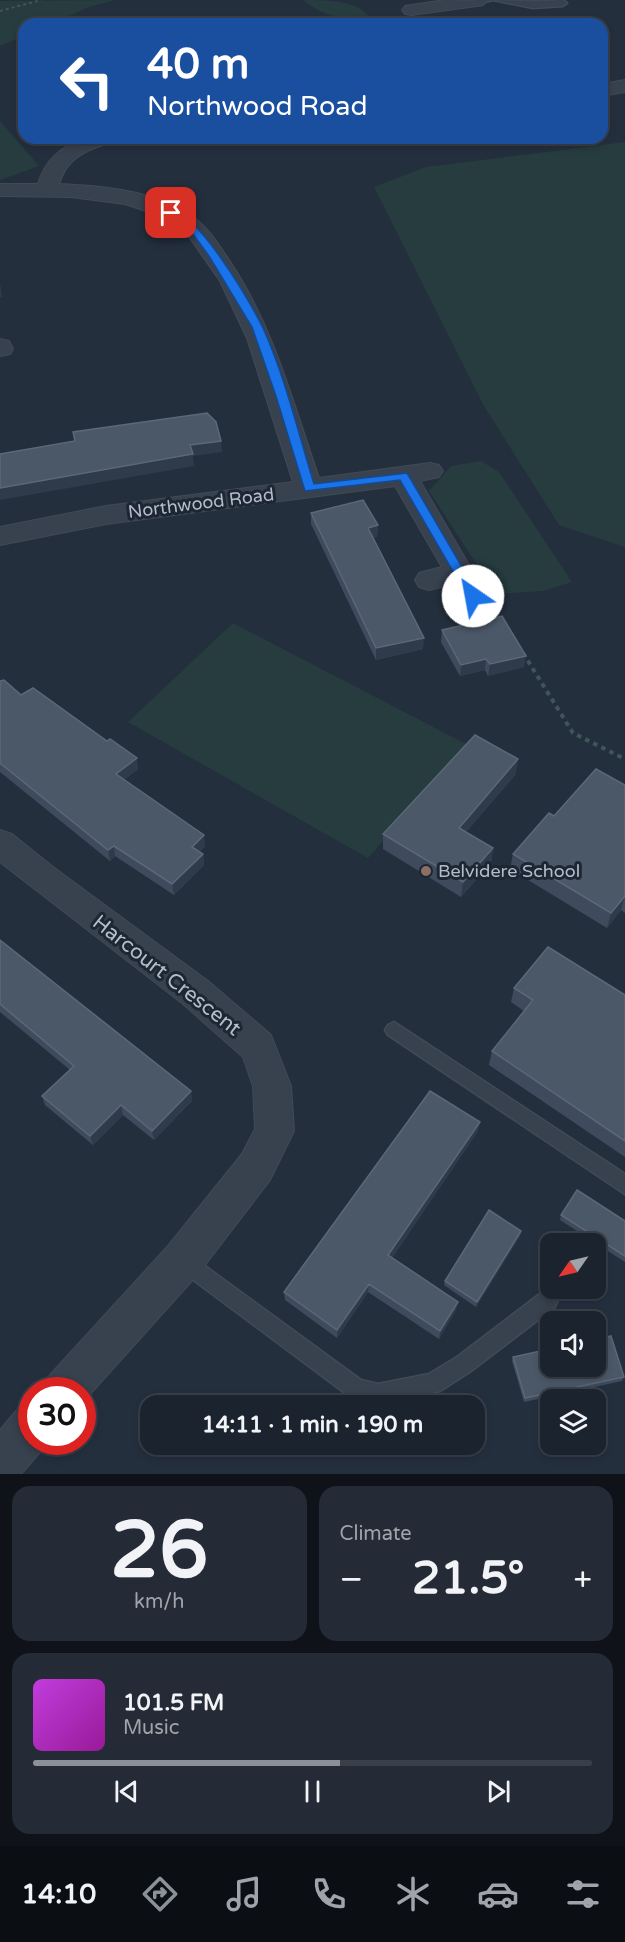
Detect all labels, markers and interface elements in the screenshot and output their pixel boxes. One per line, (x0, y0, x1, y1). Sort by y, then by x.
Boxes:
text: 40 m (147, 39, 249, 90)
icon: left (48, 42, 126, 120)
text: Northwood Road (147, 90, 368, 123)
pin (145, 187, 196, 238)
icon: arrive (154, 196, 187, 229)
street label: Northwood Road (127, 483, 275, 523)
position arrow (441, 564, 505, 628)
place label: Belvidere School (438, 860, 580, 882)
marker: Belvidere School (419, 864, 433, 878)
street label: Harcourt Crescent (88, 910, 246, 1041)
north arrow (540, 1233, 606, 1299)
map controls (540, 1233, 606, 1455)
button: sound (540, 1311, 606, 1377)
speed limit sign: 30 (18, 1377, 96, 1455)
button: layers (540, 1389, 606, 1455)
text: 14:11 · 1 min · 190 m (202, 1412, 423, 1438)
text: 26 (110, 1504, 208, 1598)
text: Climate (340, 1522, 412, 1546)
text: 21.5° (412, 1552, 525, 1606)
text: − (340, 1560, 363, 1599)
text: + (573, 1560, 592, 1599)
text: km/h (134, 1590, 184, 1614)
text: 101.5 FM (123, 1690, 224, 1716)
text: Music (123, 1716, 179, 1740)
icon: previous (110, 1775, 143, 1808)
icon: pause (296, 1775, 329, 1808)
icon: next (482, 1775, 515, 1808)
icon: directions (139, 1873, 181, 1915)
icon: music (223, 1873, 265, 1915)
icon: phone (308, 1873, 350, 1915)
icon: climate (392, 1873, 434, 1915)
icon: car (477, 1873, 519, 1915)
icon: filters (562, 1873, 604, 1915)
text: 14:10 (21, 1878, 96, 1911)

